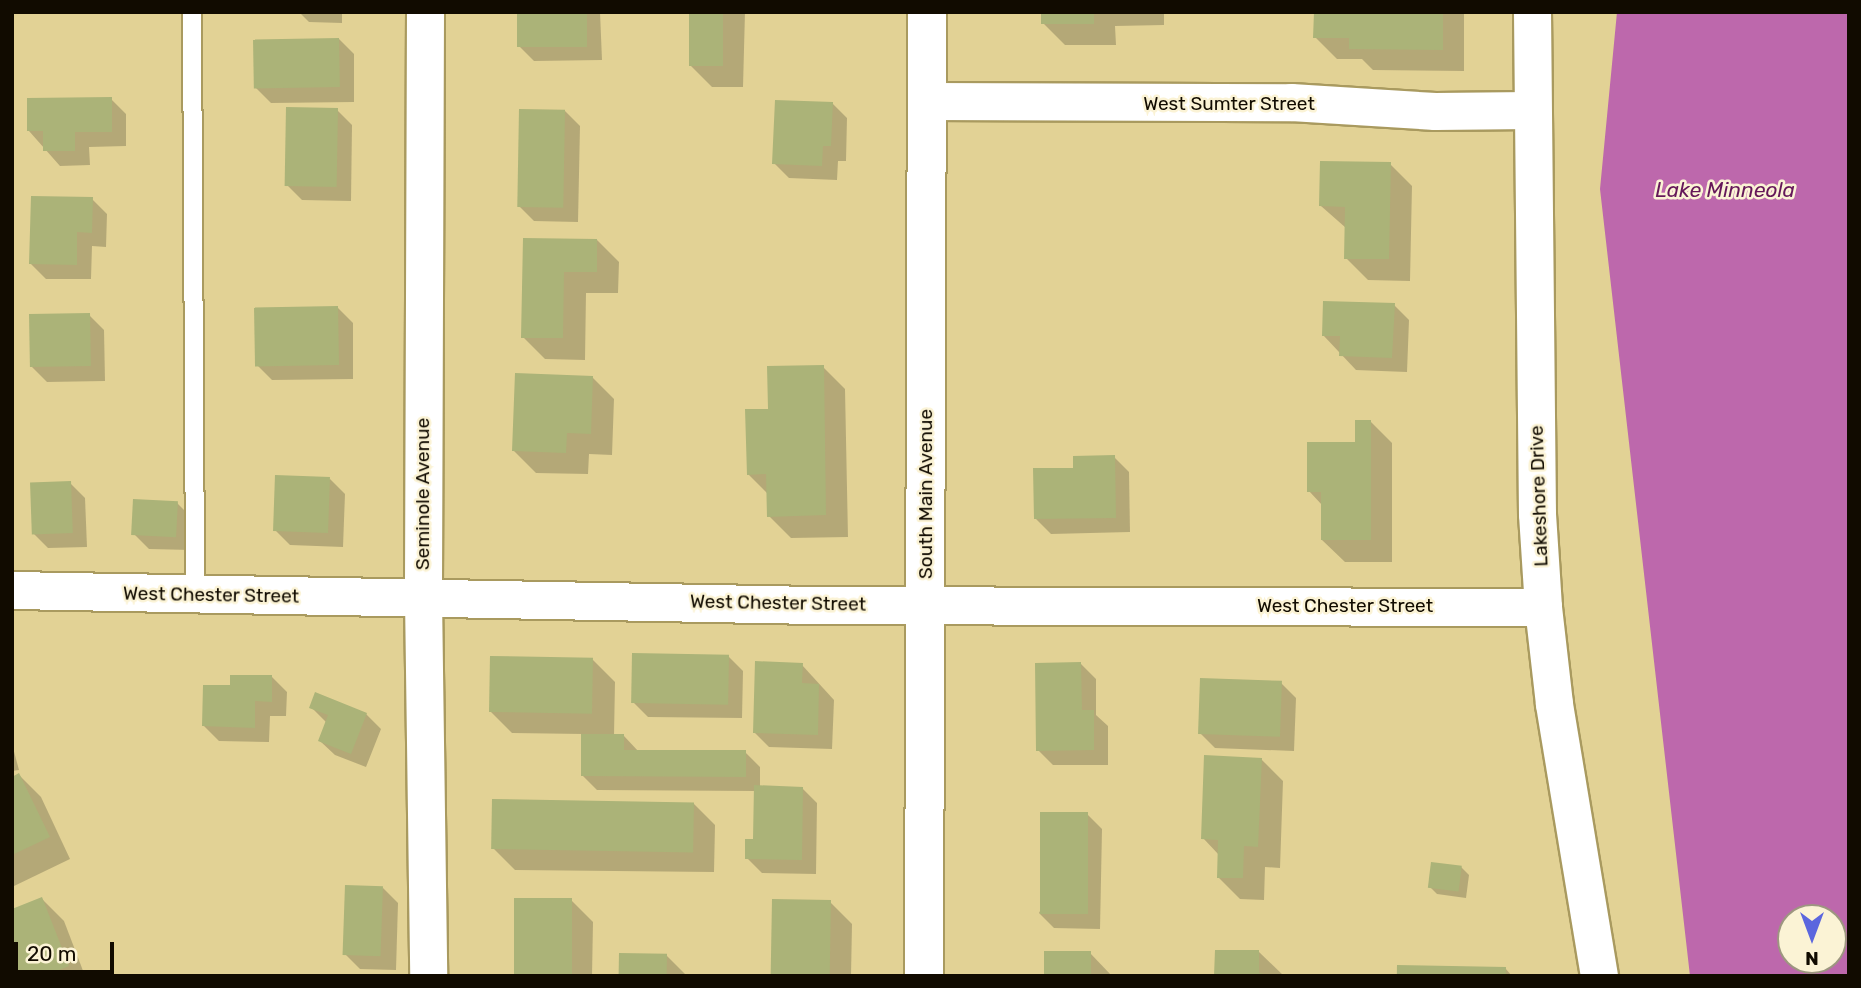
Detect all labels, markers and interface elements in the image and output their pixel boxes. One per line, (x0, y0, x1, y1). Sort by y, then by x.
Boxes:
street label: West Sumter Street (1143, 93, 1315, 115)
water label: Lake Minneola (1655, 177, 1795, 203)
street label: South Main Avenue (915, 409, 937, 579)
street label: Seminole Avenue (412, 418, 434, 570)
street label: Lakeshore Drive (1525, 425, 1553, 567)
street label: West Chester Street (122, 582, 300, 608)
street label: West Chester Street (689, 590, 867, 616)
street label: West Chester Street (1257, 595, 1433, 617)
north arrow (1777, 904, 1847, 974)
scale bar (18, 928, 117, 972)
text: 20 m (27, 941, 76, 966)
text: N (1805, 947, 1819, 970)

